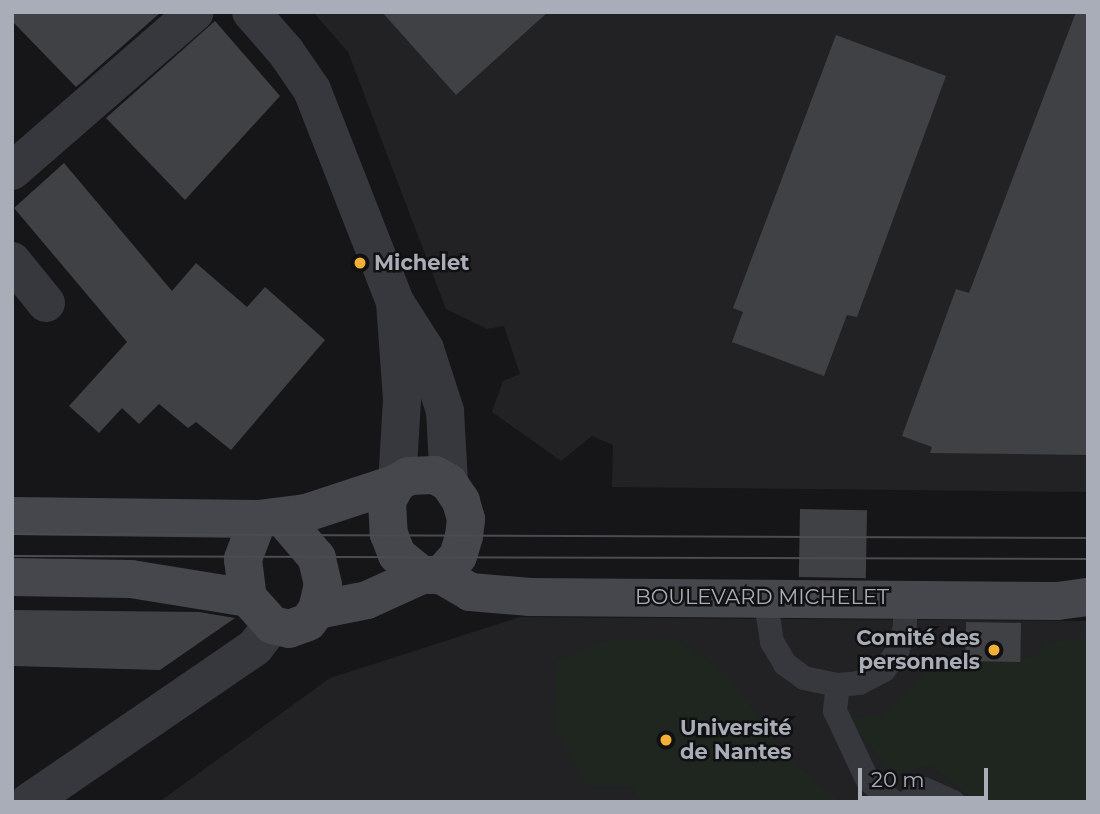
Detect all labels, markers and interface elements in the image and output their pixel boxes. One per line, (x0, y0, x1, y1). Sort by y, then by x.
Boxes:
place label: Michelet (374, 250, 469, 276)
marker: Michelet (352, 255, 368, 271)
street label: BOULEVARD MICHELET (635, 584, 889, 610)
place label: Comité des personnels (856, 625, 980, 675)
marker: Comité des personnels (986, 642, 1002, 658)
place label: Université de Nantes (680, 715, 791, 765)
marker: Université de Nantes (658, 732, 674, 748)
scale bar (862, 754, 992, 798)
text: 20 m (871, 767, 925, 792)

